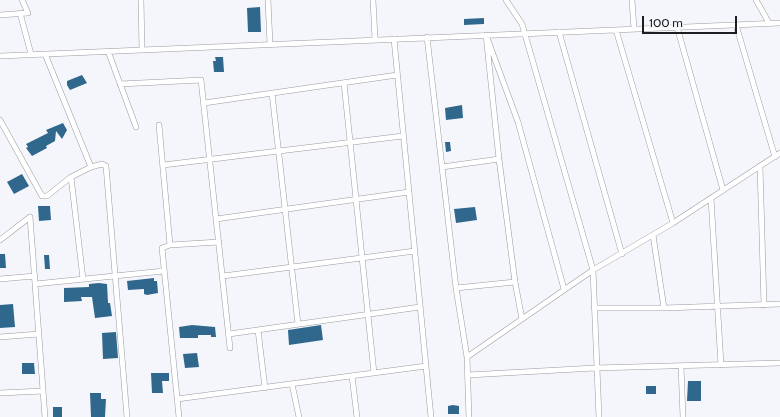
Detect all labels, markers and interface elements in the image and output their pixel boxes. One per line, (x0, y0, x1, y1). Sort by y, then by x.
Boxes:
scale bar (644, 8, 739, 34)
text: 100 m (649, 15, 683, 30)

